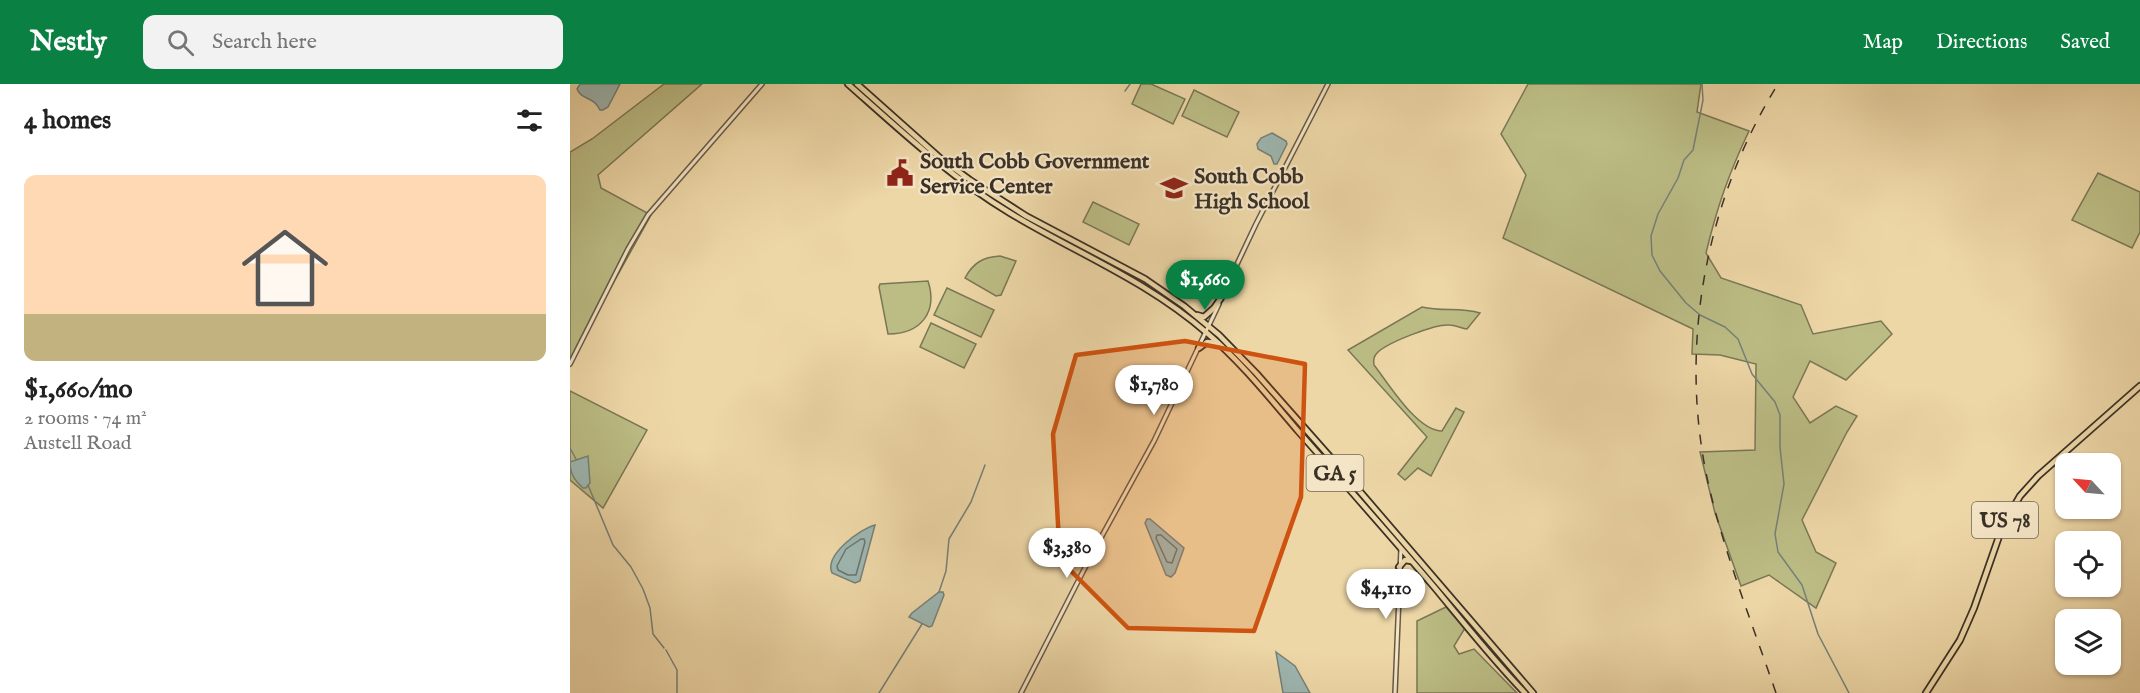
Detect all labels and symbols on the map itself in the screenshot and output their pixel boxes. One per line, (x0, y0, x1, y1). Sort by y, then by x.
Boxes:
place label: South Cobb Government Service Center (920, 148, 1150, 201)
public building icon: South Cobb Government Service Center (885, 158, 915, 188)
place label: South Cobb High School (1194, 163, 1310, 216)
school or university icon: South Cobb High School (1159, 173, 1189, 203)
pin: $1,660 (1156, 260, 1254, 311)
pin: $1,780 (1105, 365, 1203, 416)
north arrow (2055, 453, 2121, 519)
road number: GA 5 (1306, 455, 1364, 491)
road number: US 78 (1972, 502, 2038, 538)
pin: $3,380 (1018, 528, 1116, 579)
pin: $4,110 (1337, 569, 1435, 620)

